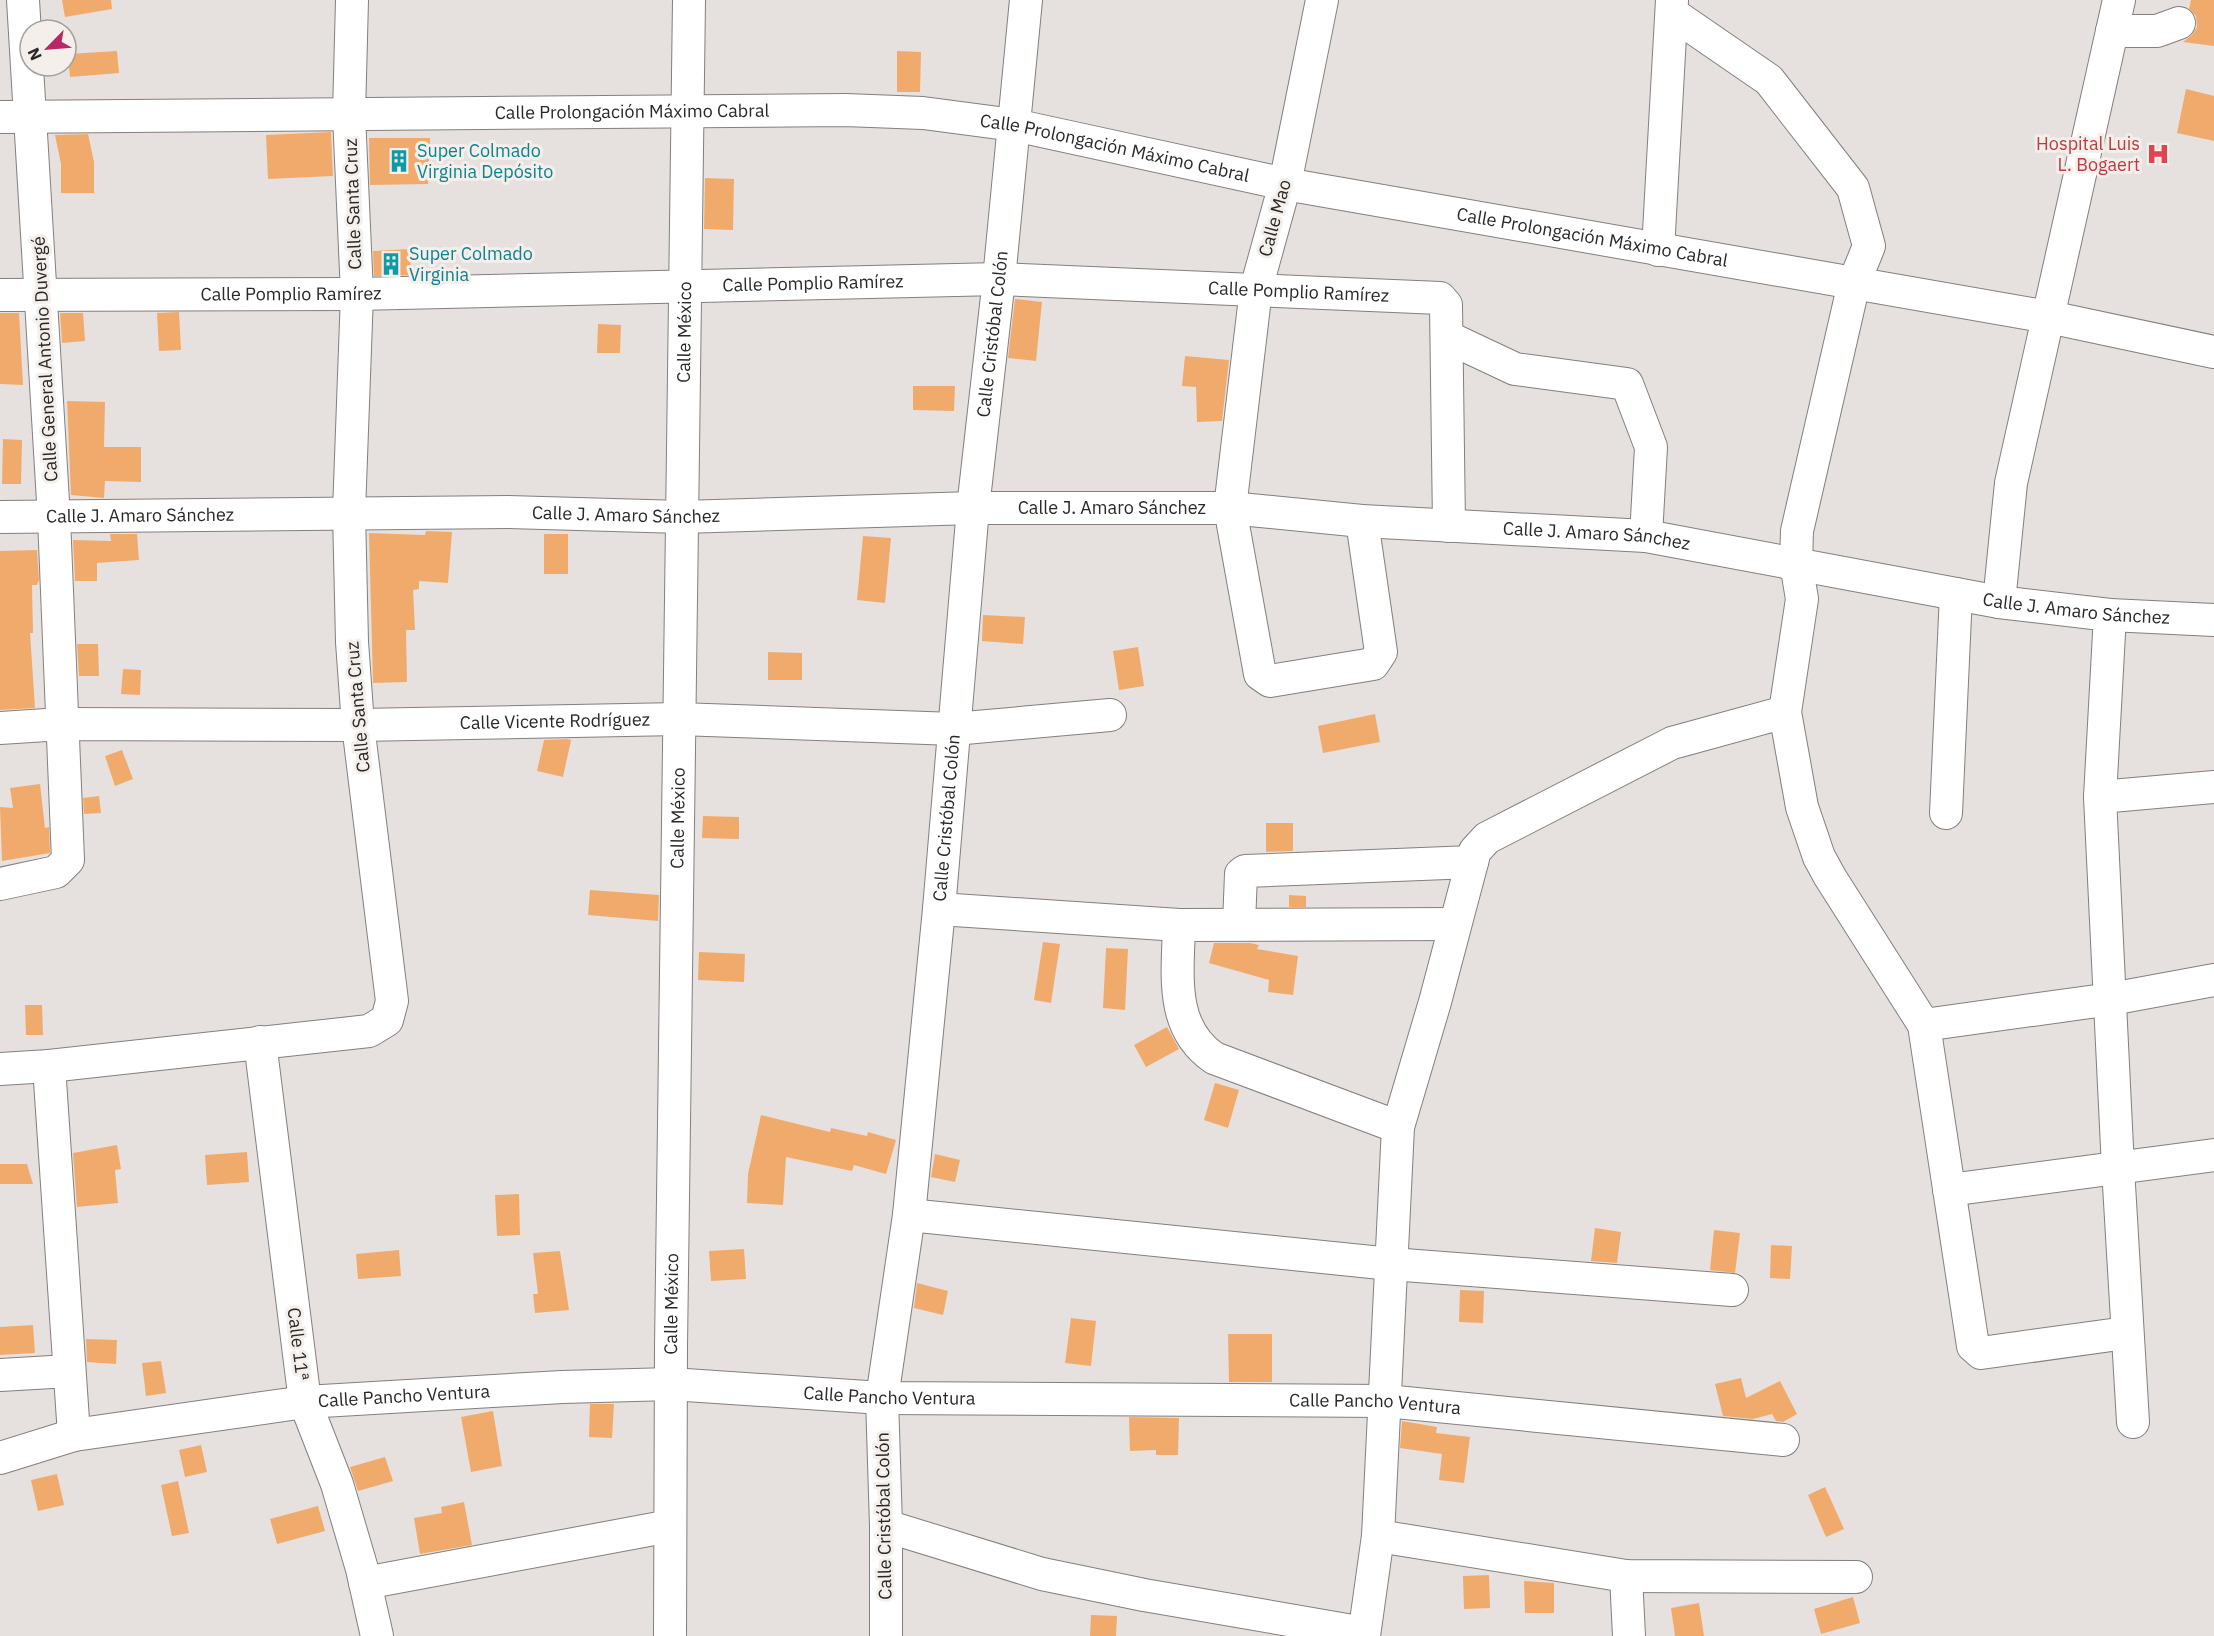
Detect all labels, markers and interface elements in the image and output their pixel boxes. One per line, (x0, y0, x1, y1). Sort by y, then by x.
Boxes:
north arrow (18, 18, 78, 78)
text: N (23, 45, 46, 64)
street label: Calle Prolongación Máximo Cabral (494, 99, 770, 124)
street label: Calle Prolongación Máximo Cabral (979, 109, 1252, 187)
place label: Hospital Luis L. Bogaert (2036, 132, 2140, 176)
street label: Calle Santa Cruz (339, 138, 366, 270)
place label: Super Colmado Virginia Depósito (417, 139, 553, 183)
hospital icon: Hospital Luis L. Bogaert (2145, 141, 2171, 167)
building icon: Super Colmado Virginia Depósito (386, 148, 412, 174)
street label: Calle Mao (1253, 177, 1296, 259)
street label: Calle Prolongación Máximo Cabral (1455, 202, 1730, 272)
street label: Calle General Antonio Duvergé (27, 236, 62, 482)
place label: Super Colmado Virginia (409, 242, 533, 286)
street label: Calle Cristóbal Colón (971, 250, 1013, 419)
building icon: Super Colmado Virginia (378, 251, 404, 277)
street label: Calle Pomplio Ramírez (722, 269, 904, 296)
street label: Calle Pomplio Ramírez (1208, 276, 1390, 307)
street label: Calle Pomplio Ramírez (200, 281, 382, 305)
street label: Calle México (672, 281, 696, 383)
street label: Calle J. Amaro Sánchez (1018, 496, 1206, 519)
street label: Calle J. Amaro Sánchez (532, 501, 720, 528)
street label: Calle J. Amaro Sánchez (46, 503, 234, 528)
street label: Calle J. Amaro Sánchez (1502, 516, 1692, 555)
street label: Calle J. Amaro Sánchez (1981, 587, 2170, 629)
street label: Calle Santa Cruz (340, 641, 375, 774)
street label: Calle Vicente Rodríguez (459, 708, 650, 734)
street label: Calle Cristóbal Colón (928, 733, 965, 902)
street label: Calle México (665, 767, 690, 869)
street label: Calle México (659, 1253, 683, 1355)
street label: Calle 11ª (283, 1306, 314, 1382)
street label: Calle Pancho Ventura (317, 1379, 491, 1412)
street label: Calle Pancho Ventura (803, 1381, 976, 1410)
street label: Calle Pancho Ventura (1289, 1388, 1462, 1419)
street label: Calle Cristóbal Colón (871, 1432, 896, 1600)

